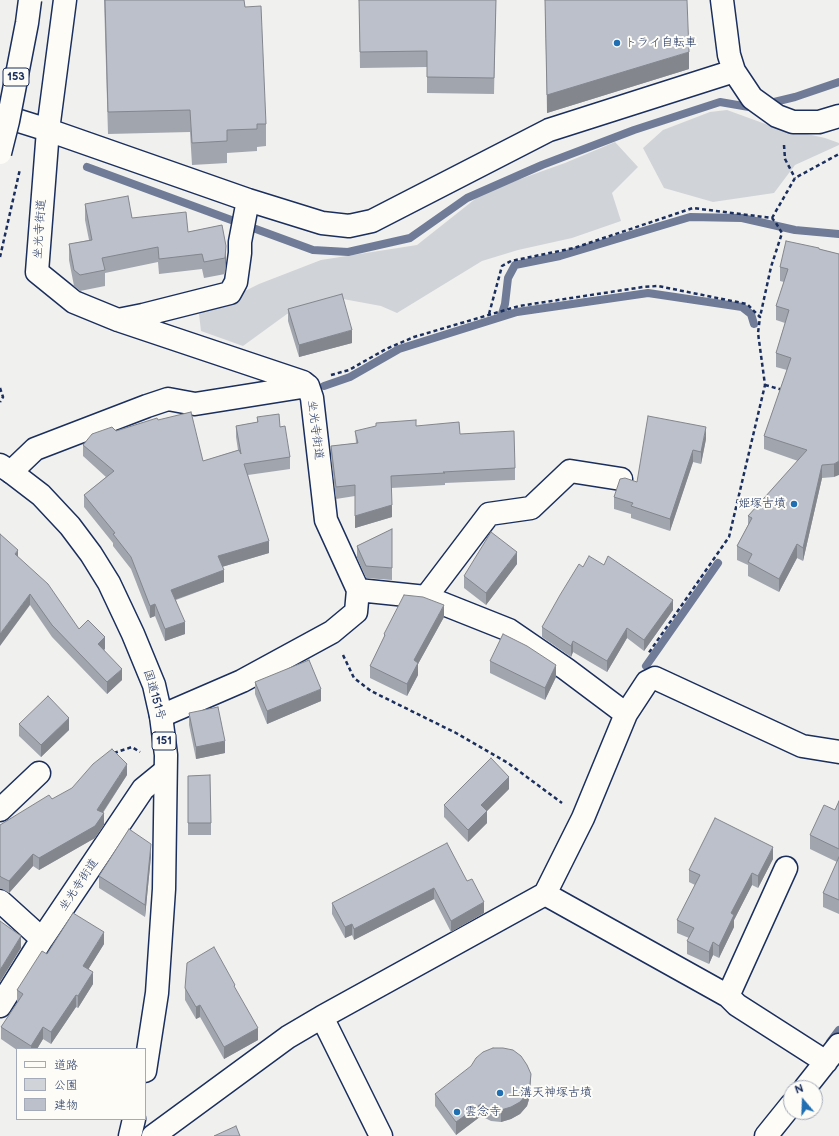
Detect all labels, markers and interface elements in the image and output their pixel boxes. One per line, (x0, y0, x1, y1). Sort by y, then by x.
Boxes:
place label: トライ自転車 (625, 36, 697, 50)
marker: トライ自転車 (612, 38, 622, 48)
road number: 153 (3, 68, 29, 86)
street label: 坐光寺街道 (31, 199, 49, 259)
street label: 坐光寺街道 (304, 399, 326, 461)
place label: 姫塚古墳 (738, 497, 786, 511)
marker: 姫塚古墳 (789, 499, 799, 509)
street label: 国道151号 (140, 668, 168, 722)
road number: 151 (152, 732, 176, 750)
street label: 坐光寺街道 (56, 856, 102, 914)
legend (16, 1048, 146, 1120)
text: 道路 (54, 1058, 78, 1073)
text: 公園 (54, 1078, 78, 1093)
north arrow (783, 1080, 823, 1120)
text: N (793, 1082, 805, 1097)
place label: 上溝天神塚古墳 (508, 1086, 592, 1100)
marker: 上溝天神塚古墳 (495, 1088, 505, 1098)
text: 建物 (54, 1098, 78, 1113)
place label: 雲念寺 (465, 1105, 501, 1119)
marker: 雲念寺 (452, 1107, 462, 1117)

